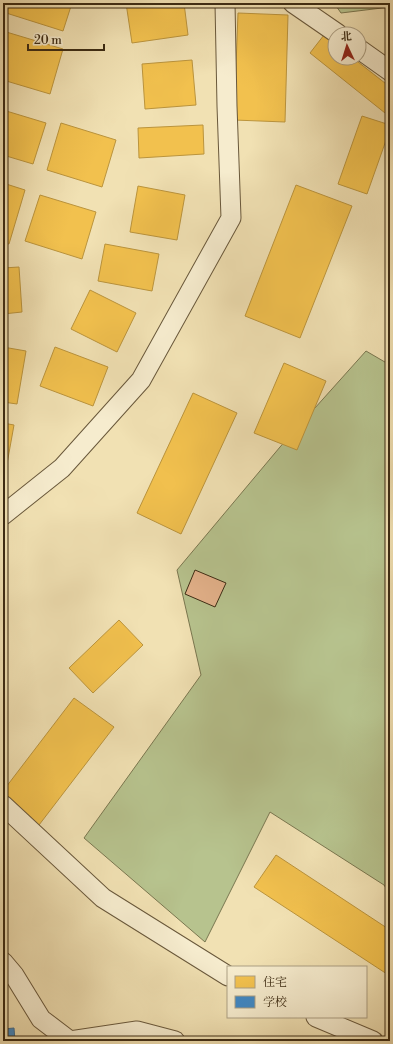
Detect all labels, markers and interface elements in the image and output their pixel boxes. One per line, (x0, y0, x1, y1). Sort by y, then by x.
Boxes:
scale bar (28, 26, 104, 52)
north arrow (327, 26, 367, 66)
text: 北 (340, 30, 352, 44)
text: 20 m (34, 33, 62, 48)
legend (227, 966, 367, 1018)
text: 住宅 (263, 975, 287, 990)
text: 学校 (263, 995, 287, 1010)

